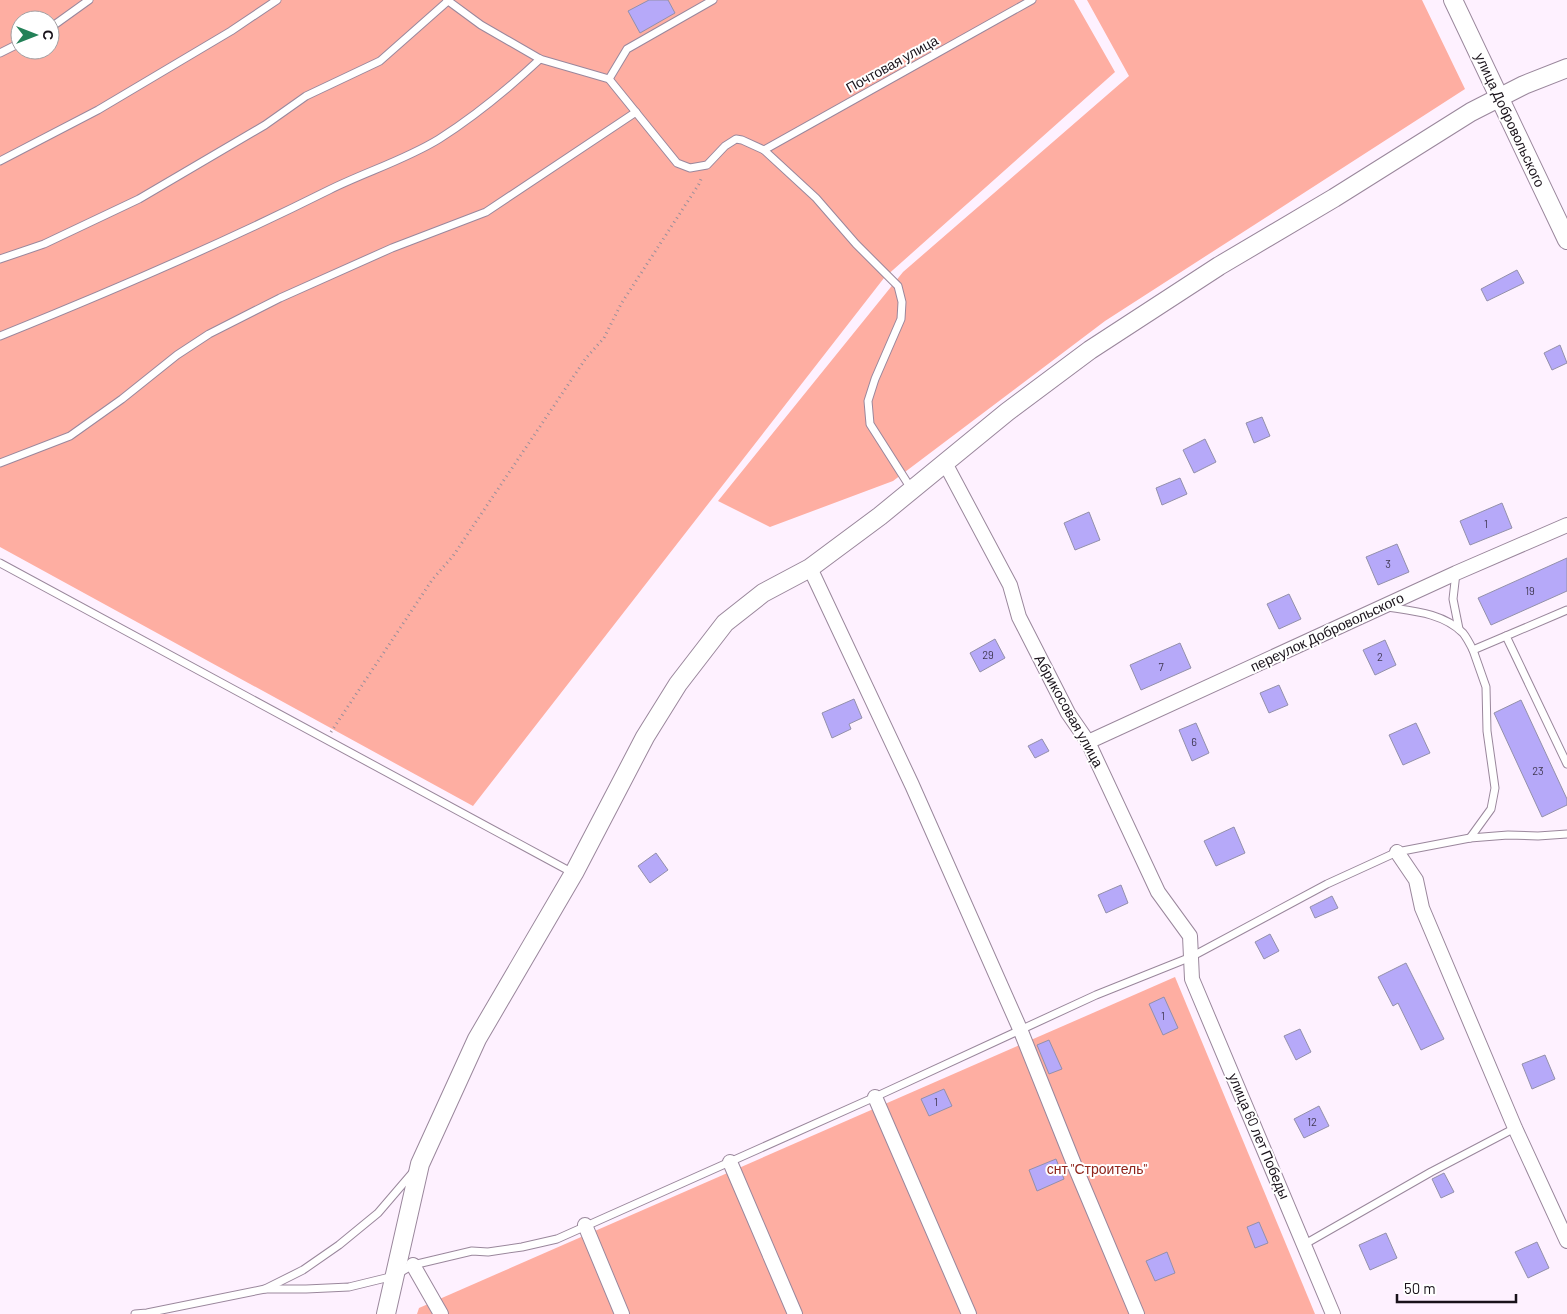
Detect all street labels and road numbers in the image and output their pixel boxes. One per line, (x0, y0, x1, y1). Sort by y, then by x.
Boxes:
street label: Почтовая улица (843, 31, 941, 96)
street label: улица Добровольского (1472, 50, 1549, 190)
street label: переулок Добровольского (1247, 588, 1406, 675)
street label: Абрикосовая улица (1031, 652, 1107, 770)
street label: улица 60 лет Победы (1225, 1070, 1294, 1201)

